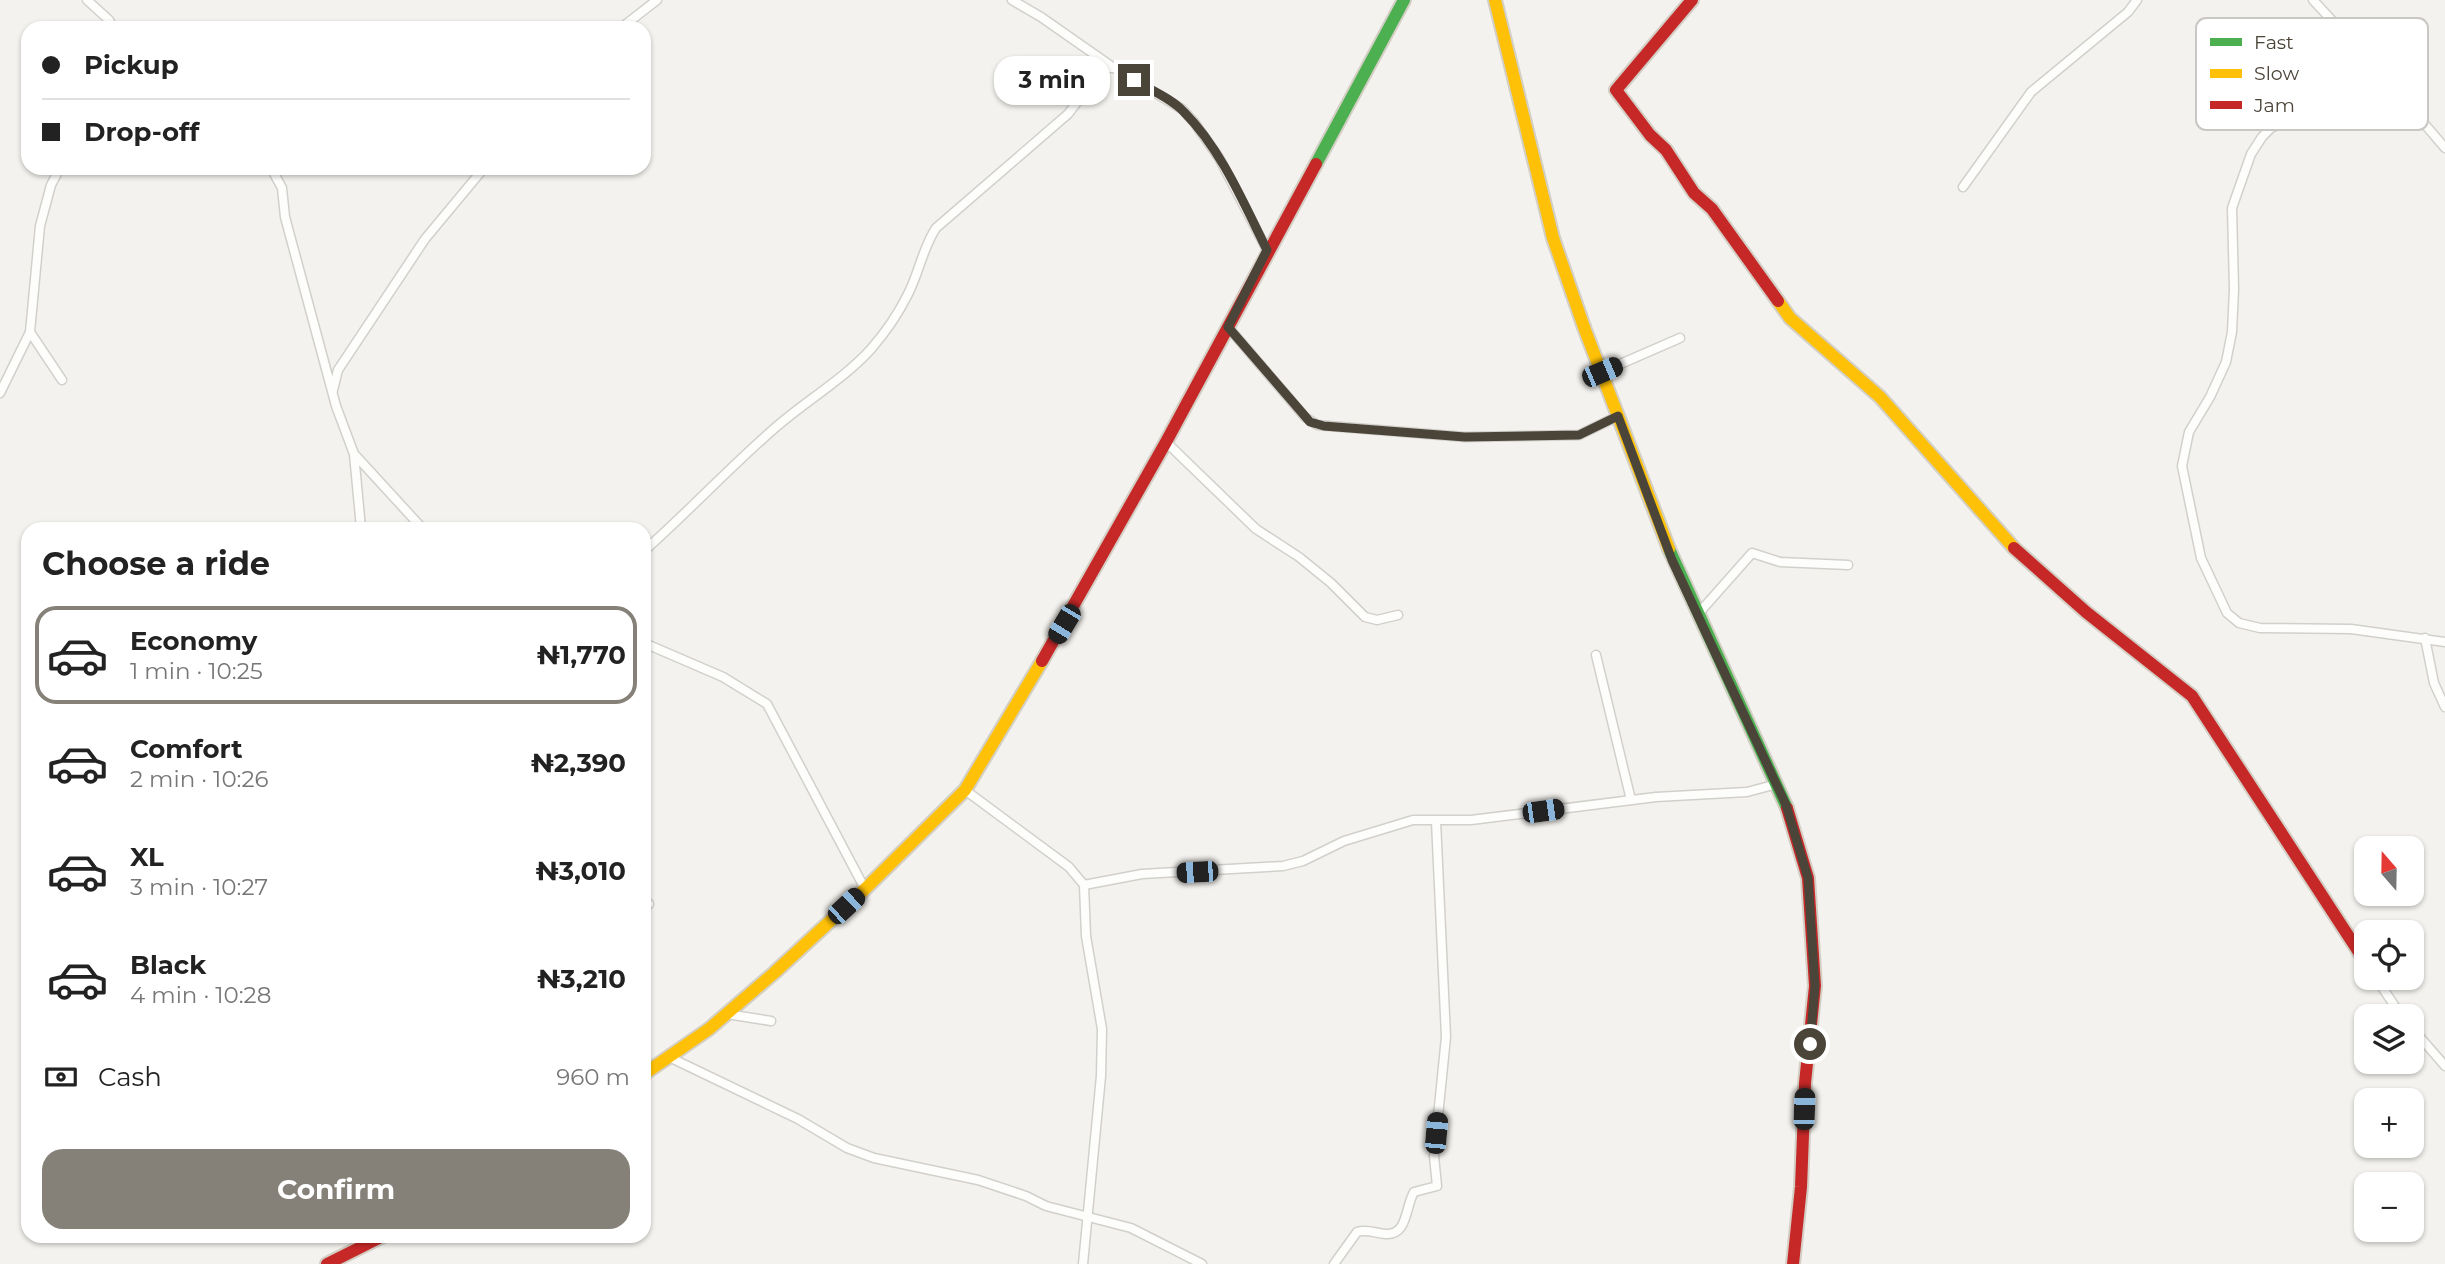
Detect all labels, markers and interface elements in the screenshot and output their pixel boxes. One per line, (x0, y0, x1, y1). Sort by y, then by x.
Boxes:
legend (2196, 18, 2428, 130)
text: Fast (2254, 31, 2294, 54)
text: Pickup (84, 49, 179, 81)
callout: 3 min (994, 56, 1110, 104)
text: Slow (2254, 62, 2299, 85)
route end (1118, 64, 1150, 96)
text: 3 min (1018, 66, 1086, 94)
text: Jam (2253, 94, 2295, 117)
text: Drop-off (84, 116, 199, 148)
car (1579, 354, 1626, 390)
text: Choose a ride (42, 544, 270, 583)
car (1045, 601, 1084, 647)
icon: car (46, 624, 109, 687)
text: Economy (130, 625, 257, 657)
text: ₦1,770 (537, 639, 626, 671)
text: 1 min · 10:25 (130, 657, 263, 685)
icon: car (46, 732, 109, 795)
text: Comfort (130, 733, 242, 765)
text: ₦2,390 (530, 747, 626, 779)
text: 2 min · 10:26 (130, 765, 269, 793)
car (1521, 798, 1566, 824)
north arrow (2354, 836, 2424, 906)
map controls (2354, 836, 2424, 1242)
icon: car (46, 840, 109, 903)
text: XL (130, 841, 164, 873)
text: ₦3,010 (535, 855, 626, 887)
car (1176, 860, 1219, 884)
text: 3 min · 10:27 (130, 873, 268, 901)
car (824, 884, 869, 928)
button: locate (2354, 920, 2424, 990)
icon: car (46, 948, 109, 1011)
text: Black (130, 949, 206, 981)
text: ₦3,210 (537, 963, 626, 995)
text: 4 min · 10:28 (130, 981, 271, 1009)
button: layers (2354, 1004, 2424, 1074)
route start (1794, 1028, 1826, 1060)
icon: cash (42, 1058, 80, 1096)
text: Cash (98, 1061, 162, 1093)
text: 960 m (556, 1063, 630, 1091)
car (1793, 1088, 1816, 1130)
button: + (2354, 1088, 2424, 1158)
car (1424, 1111, 1449, 1155)
button: Confirm (42, 1149, 630, 1229)
button: − (2354, 1172, 2424, 1242)

